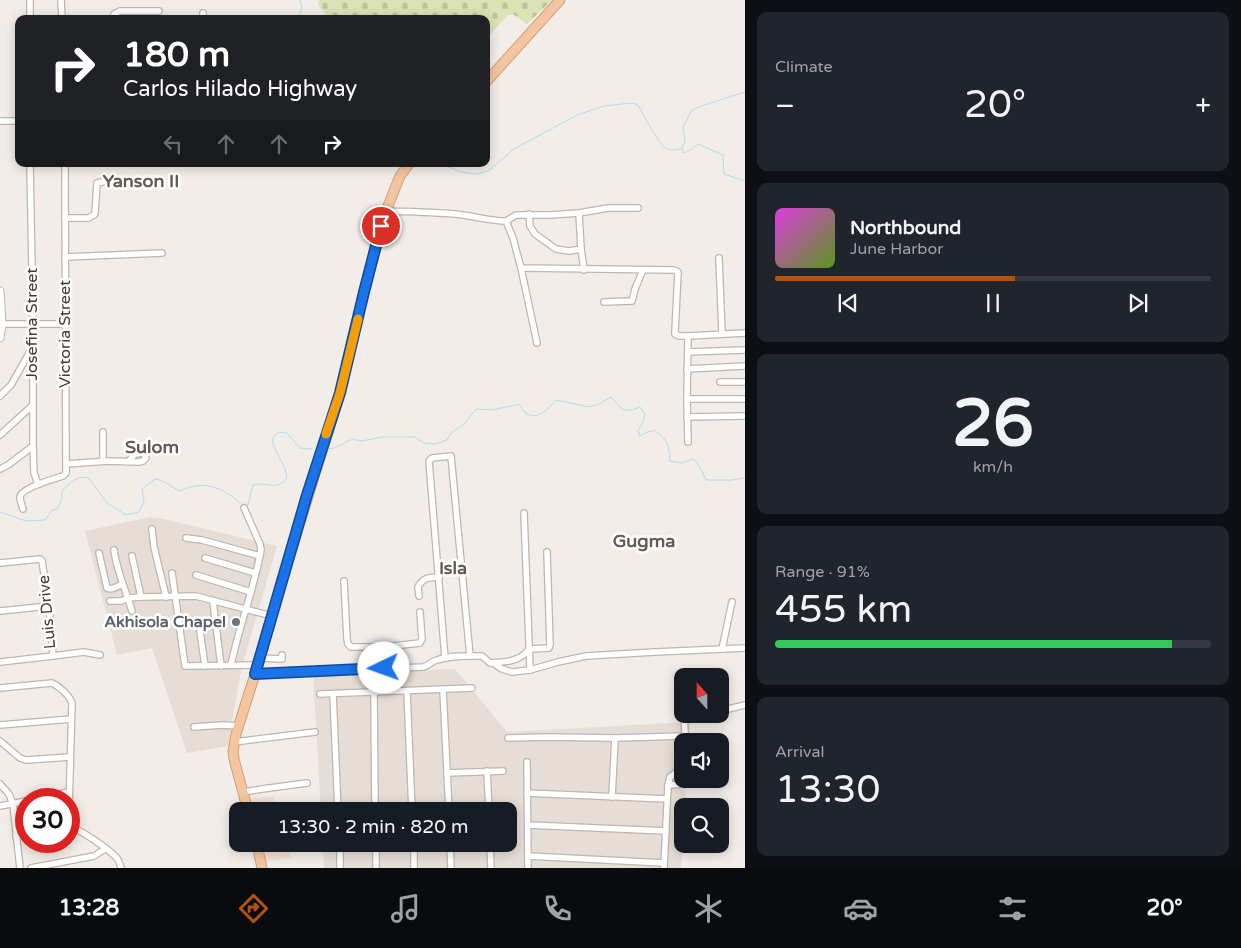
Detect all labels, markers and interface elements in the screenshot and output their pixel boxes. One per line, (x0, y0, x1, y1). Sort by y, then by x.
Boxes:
text: 180 m (123, 34, 230, 76)
icon: right (40, 35, 105, 100)
text: Climate (775, 57, 833, 77)
text: Carlos Hilado Highway (123, 76, 357, 102)
text: 20° (964, 82, 1026, 128)
text: − (775, 89, 795, 123)
text: + (1195, 89, 1211, 123)
icon: left (159, 130, 187, 158)
icon: ahead (212, 130, 240, 158)
icon: ahead (265, 130, 293, 158)
icon: right (318, 130, 346, 158)
district label: Yanson II (103, 170, 179, 192)
pin (360, 205, 402, 247)
icon: arrive (367, 212, 395, 240)
text: Northbound (850, 217, 961, 239)
text: June Harbor (850, 239, 943, 259)
street label: Josefina Street (22, 268, 42, 380)
street label: Victoria Street (55, 280, 75, 388)
icon: previous (834, 289, 862, 317)
icon: pause (979, 289, 1007, 317)
icon: next (1124, 289, 1152, 317)
text: 26 (952, 385, 1034, 464)
district label: Sulom (125, 436, 179, 458)
text: km/h (973, 457, 1013, 477)
district label: Gugma (613, 530, 675, 552)
district label: Isla (439, 557, 467, 579)
text: Range · 91% (775, 562, 870, 582)
street label: Luis Drive (34, 574, 60, 650)
text: 455 km (775, 587, 912, 633)
place label: Akhisola Chapel (104, 612, 226, 632)
marker: Akhisola Chapel (230, 616, 242, 628)
position arrow (357, 641, 409, 693)
north arrow (674, 668, 729, 722)
map controls (674, 668, 729, 853)
button: sound (674, 733, 729, 788)
text: Arrival (775, 742, 824, 762)
text: 13:30 (775, 767, 880, 813)
speed limit sign: 30 (15, 788, 80, 853)
button: search (674, 798, 729, 853)
text: 13:30 · 2 min · 820 m (277, 816, 469, 838)
icon: directions (236, 891, 271, 926)
icon: music (388, 891, 423, 926)
icon: phone (540, 891, 575, 926)
icon: climate (691, 891, 726, 926)
icon: car (843, 891, 878, 926)
icon: filters (995, 891, 1030, 926)
text: 13:28 (58, 895, 119, 921)
text: 20° (1147, 895, 1183, 921)

